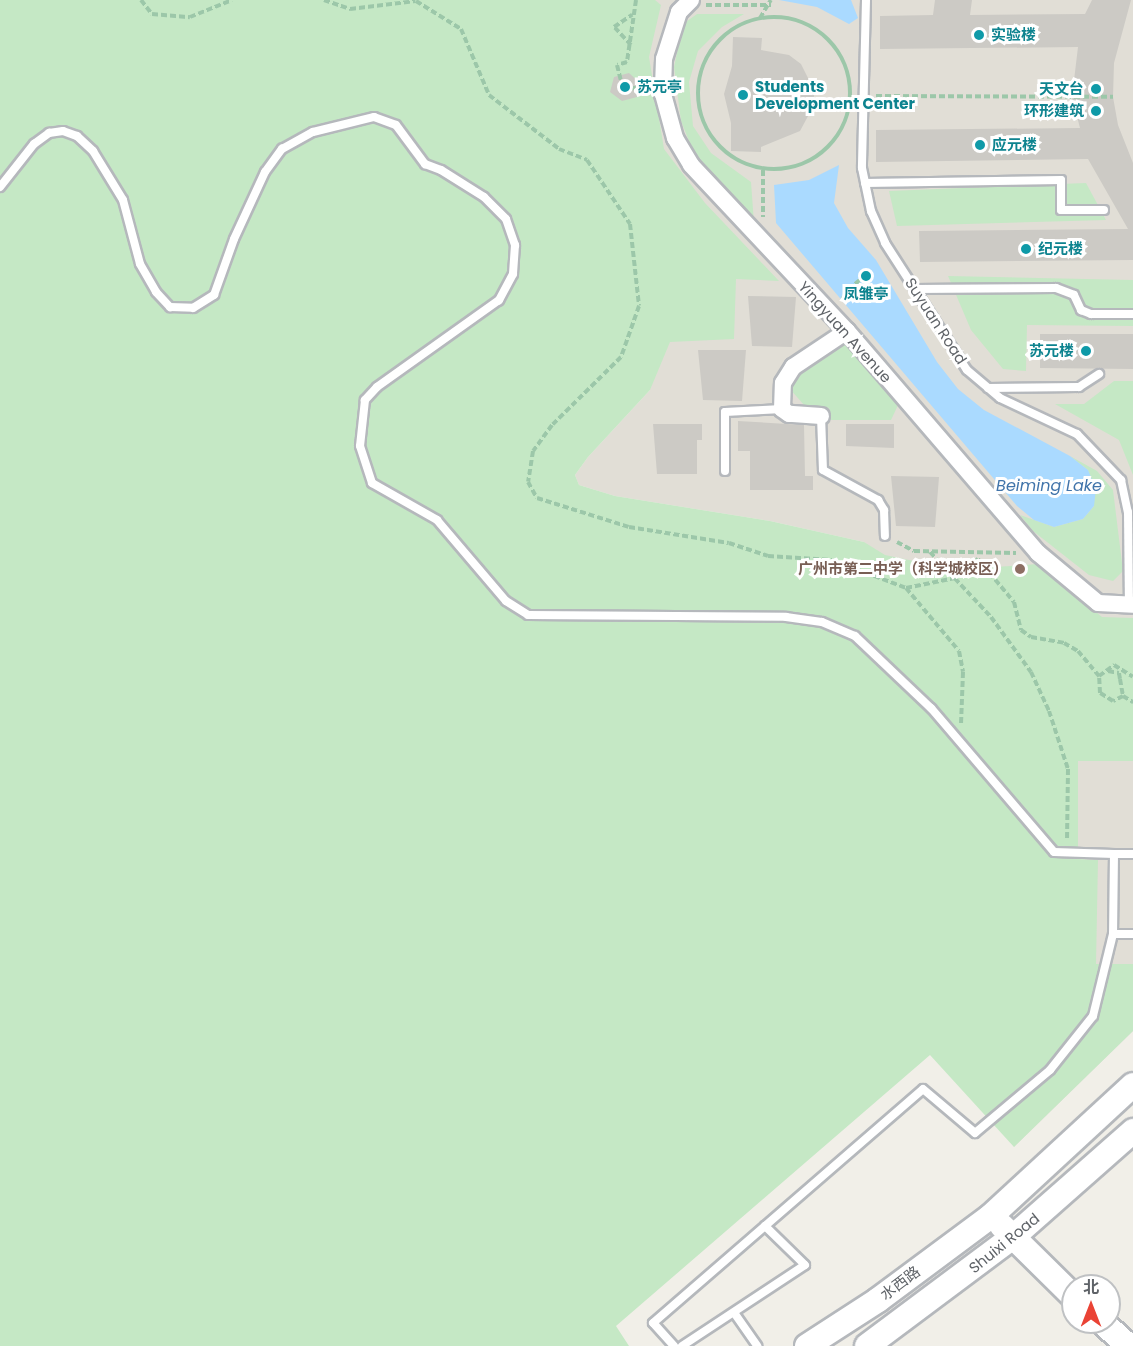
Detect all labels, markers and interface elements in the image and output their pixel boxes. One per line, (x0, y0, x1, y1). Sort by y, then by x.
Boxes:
place label: 实验楼 (991, 26, 1036, 44)
marker: 实验楼 (972, 28, 986, 42)
place label: Students Development Center (755, 77, 915, 112)
place label: 苏元亭 (637, 78, 682, 96)
marker: 苏元亭 (618, 80, 632, 94)
place label: 天文台 (1039, 80, 1084, 98)
marker: 天文台 (1089, 82, 1103, 96)
marker: Students Development Center (736, 88, 750, 102)
place label: 环形建筑 (1024, 102, 1084, 120)
marker: 环形建筑 (1089, 104, 1103, 118)
place label: 应元楼 (992, 136, 1037, 154)
marker: 应元楼 (973, 138, 987, 152)
place label: 纪元楼 (1038, 240, 1083, 258)
marker: 纪元楼 (1019, 242, 1033, 256)
marker: 凤雏亭 (859, 269, 873, 283)
street label: Suyuan Road (901, 275, 971, 367)
street label: Yingyuan Avenue (795, 278, 895, 386)
place label: 凤雏亭 (844, 285, 888, 303)
place label: 苏元楼 (1029, 342, 1074, 360)
marker: 苏元楼 (1079, 344, 1093, 358)
water label: Beiming Lake (996, 476, 1102, 496)
place label: 广州市第二中学（科学城校区） (798, 560, 1008, 578)
marker: 广州市第二中学（科学城校区） (1013, 562, 1027, 576)
street label: Shuixi Road (965, 1209, 1043, 1277)
street label: 水西路 (877, 1262, 923, 1304)
north arrow (1061, 1274, 1121, 1334)
text: 北 (1083, 1276, 1099, 1299)

